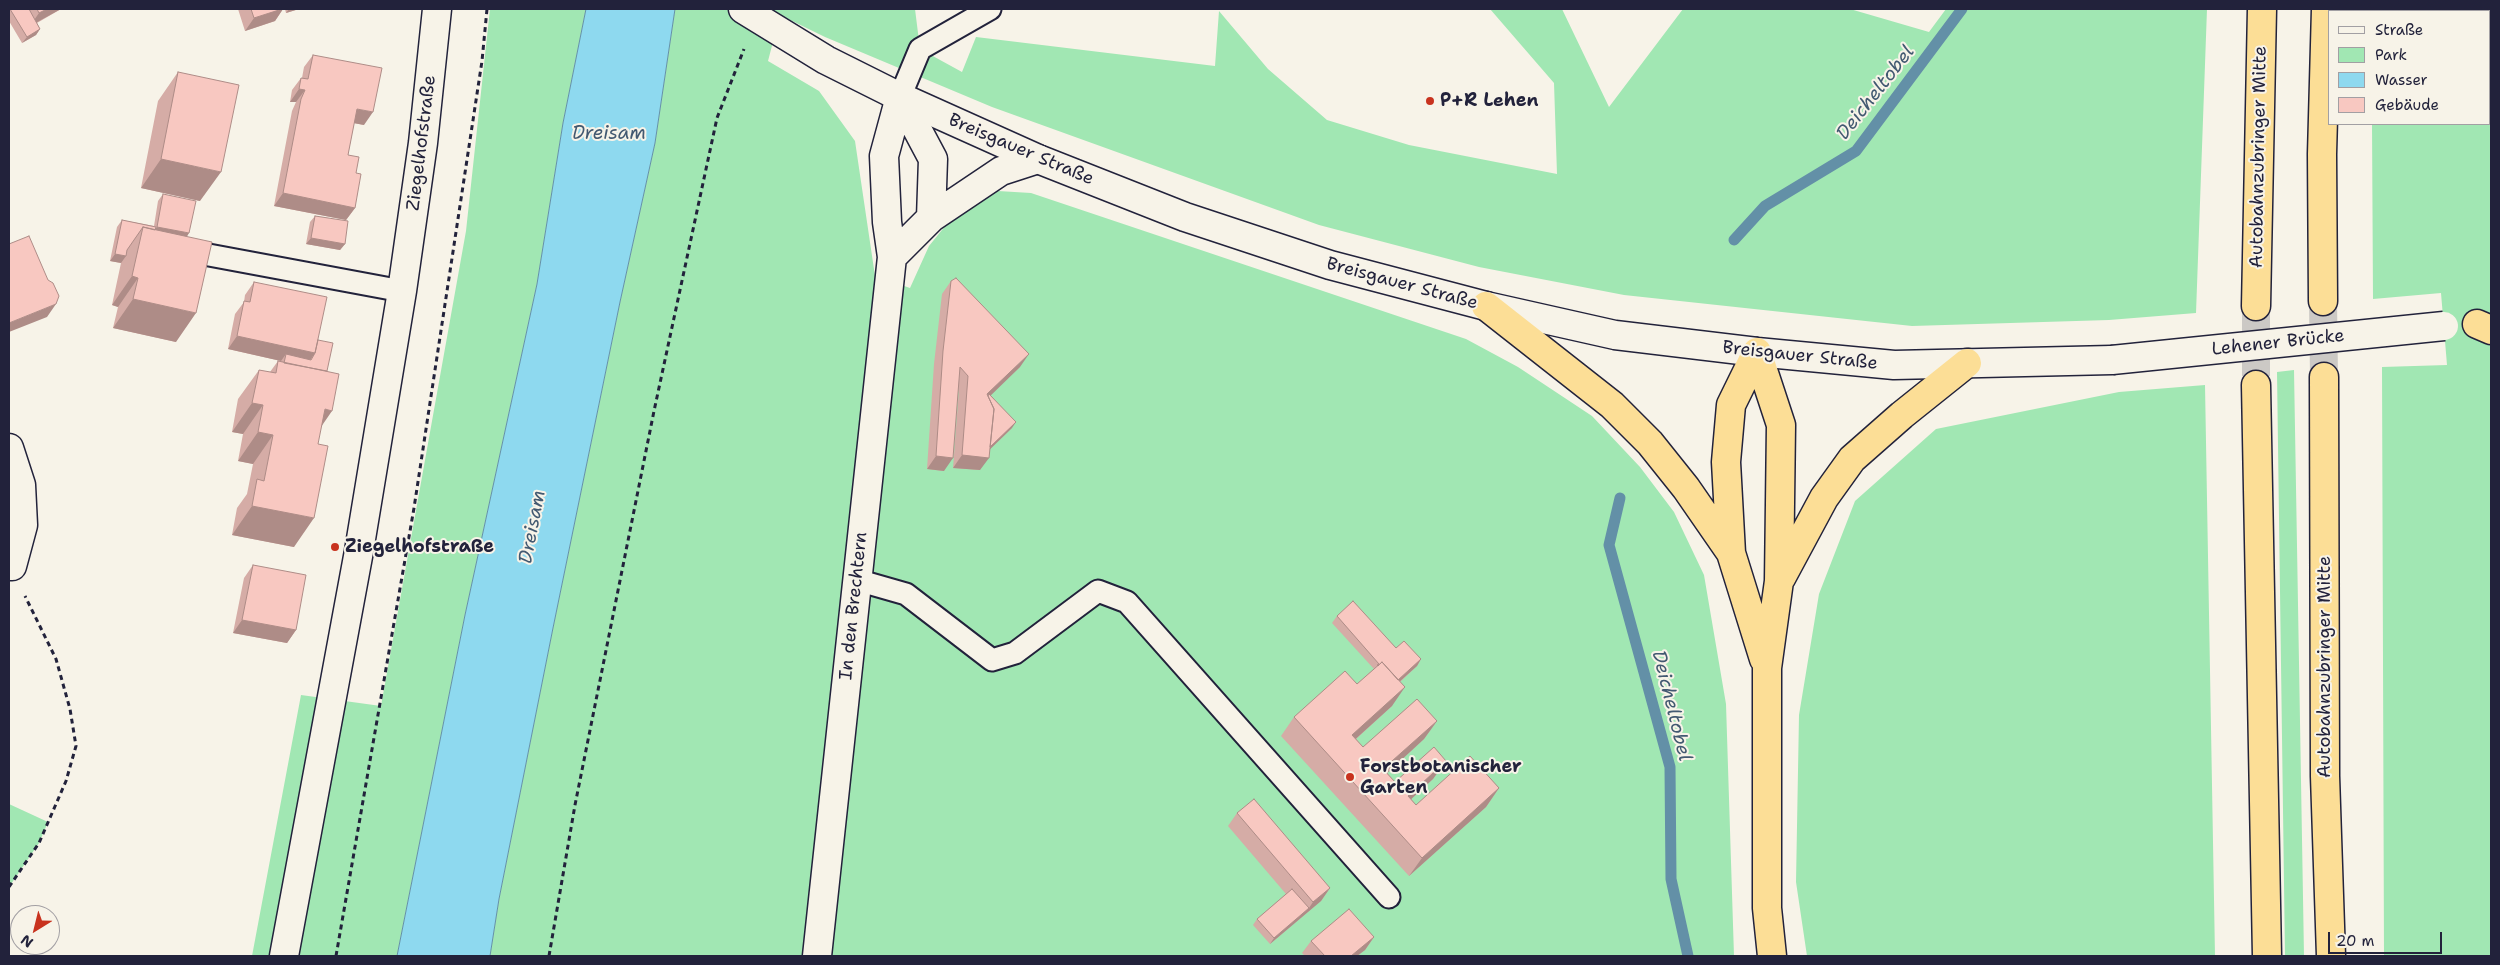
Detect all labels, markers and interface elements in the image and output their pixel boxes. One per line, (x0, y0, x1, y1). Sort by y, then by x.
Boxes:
legend (2328, 10, 2490, 125)
text: Straße (2375, 20, 2423, 40)
water label: Deicheltobel (1832, 41, 1920, 145)
text: Park (2375, 45, 2407, 65)
street label: Autobahnzubringer Mitte (2246, 46, 2272, 268)
text: Wasser (2375, 70, 2428, 90)
street label: Ziegelhofstraße (403, 74, 441, 212)
place label: P+R Lehen (1440, 90, 1538, 112)
marker: P+R Lehen (1424, 95, 1436, 107)
text: Gebäude (2375, 95, 2439, 115)
street label: Breisgauer Straße (945, 110, 1097, 190)
water label: Dreisam (572, 123, 646, 145)
street label: Breisgauer Straße (1324, 253, 1480, 315)
street label: Lehener Brücke (2211, 325, 2345, 361)
street label: Breisgauer Straße (1721, 337, 1879, 375)
water label: Dreisam (515, 488, 551, 566)
street label: In den Brechtern (835, 531, 873, 681)
place label: Ziegelhofstraße (345, 536, 494, 558)
marker: Ziegelhofstraße (329, 541, 341, 553)
street label: Autobahnzubringer Mitte (2314, 556, 2336, 778)
water label: Deicheltobel (1646, 648, 1696, 764)
place label: Forstbotanischer Garten (1360, 756, 1522, 799)
marker: Forstbotanischer Garten (1344, 771, 1356, 783)
north arrow (10, 905, 60, 955)
scale bar (2330, 922, 2444, 954)
text: N (17, 931, 37, 952)
text: 20 m (2336, 931, 2375, 951)

